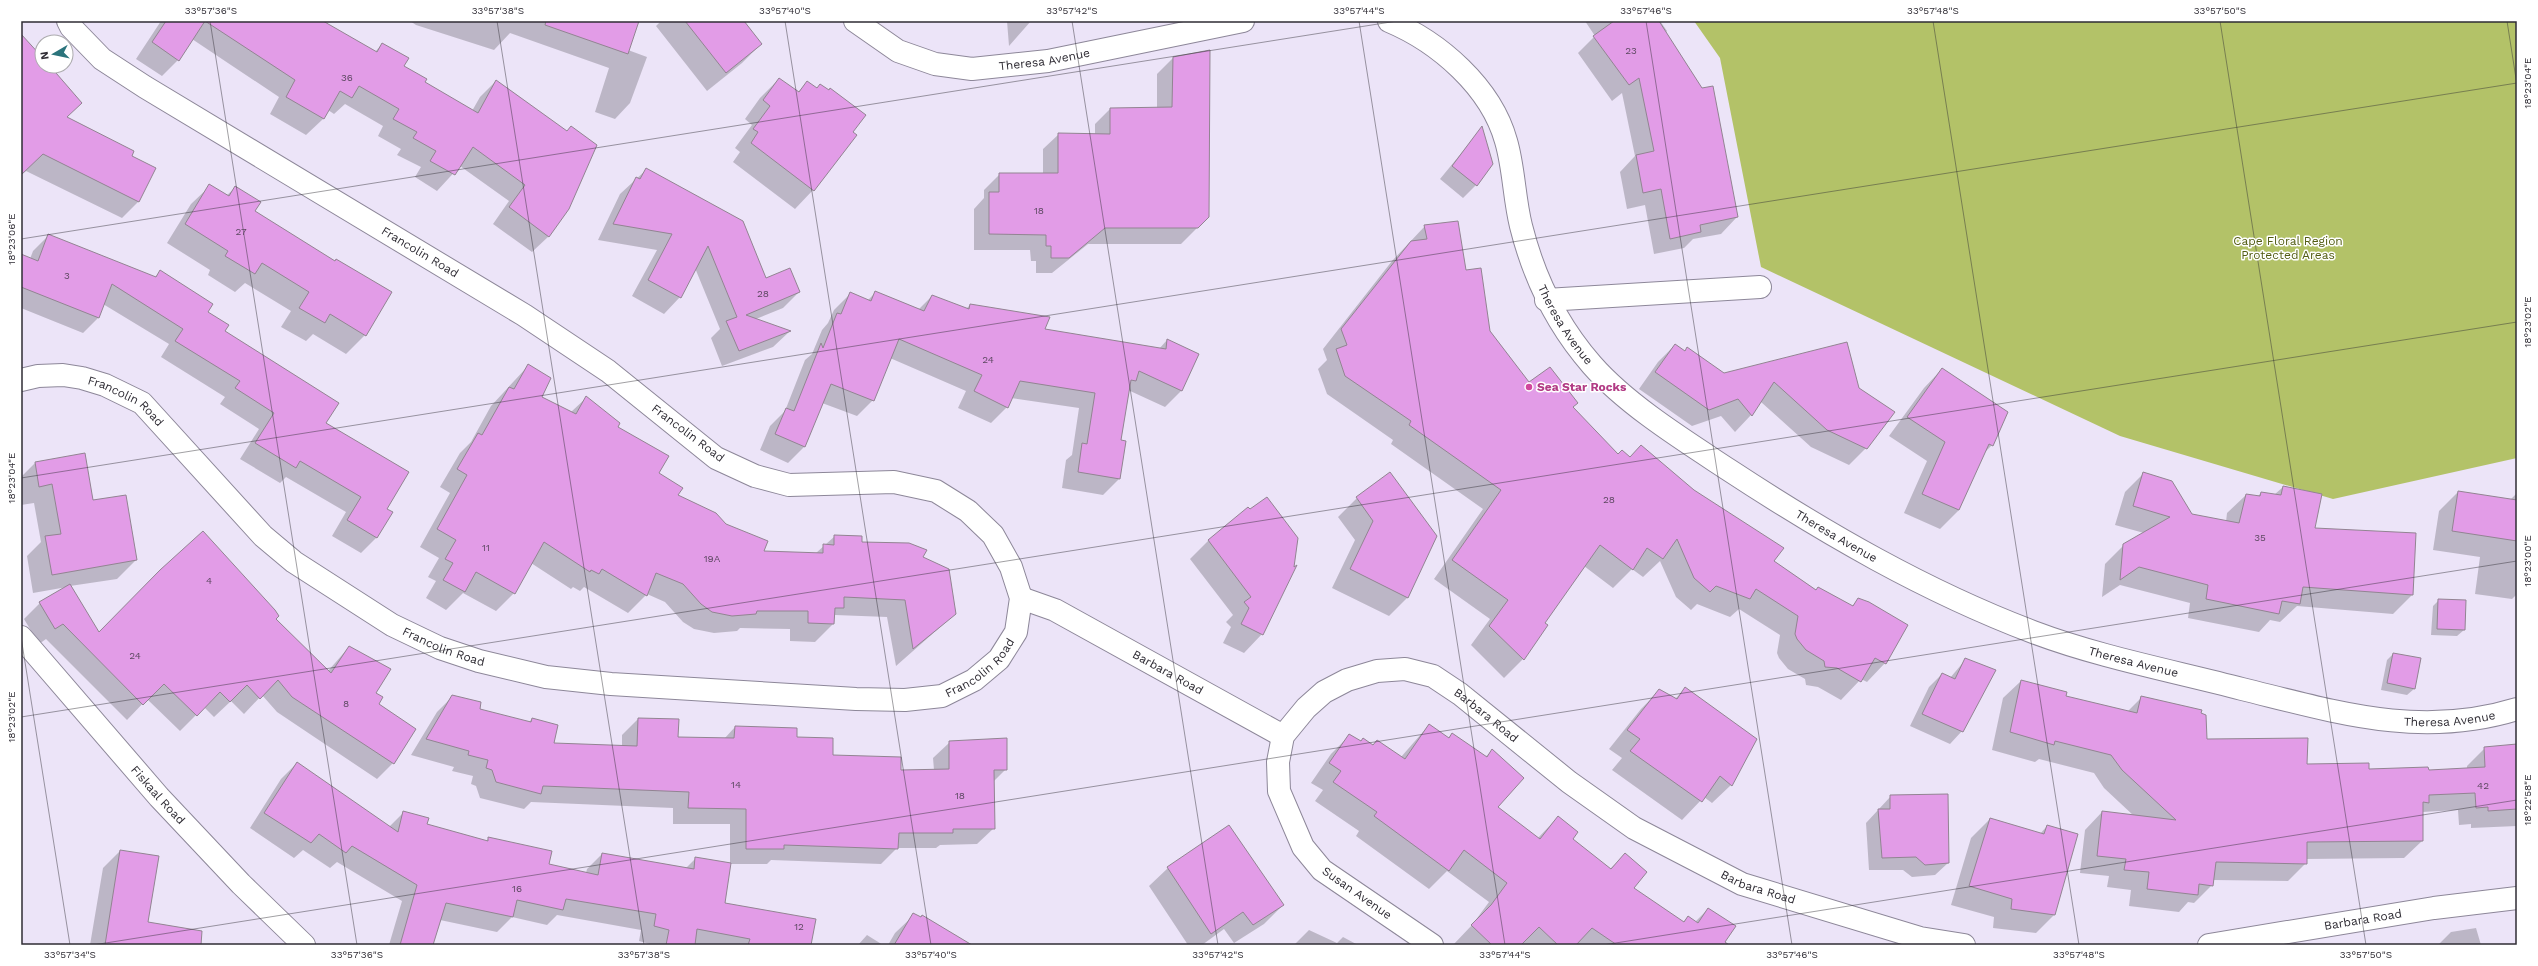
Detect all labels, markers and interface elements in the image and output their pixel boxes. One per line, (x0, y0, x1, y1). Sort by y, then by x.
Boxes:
text: 33°57'36"S (185, 5, 237, 16)
text: 33°57'38"S (472, 5, 524, 16)
text: 33°57'40"S (759, 5, 811, 16)
text: 33°57'42"S (1046, 5, 1098, 16)
text: 33°57'44"S (1333, 5, 1385, 16)
text: 33°57'46"S (1620, 5, 1672, 16)
text: 33°57'48"S (1907, 5, 1959, 16)
text: 33°57'50"S (2194, 5, 2246, 16)
north arrow (34, 34, 74, 74)
house number: 23 (1625, 45, 1637, 56)
street label: Theresa Avenue (998, 46, 1091, 73)
text: N (38, 50, 52, 61)
text: 18°23'04"E (2522, 58, 2533, 108)
house number: 36 (341, 72, 353, 83)
house number: 18 (1034, 205, 1044, 216)
text: 18°23'06"E (6, 213, 17, 265)
street label: Francolin Road (379, 223, 461, 281)
house number: 27 (235, 226, 247, 237)
park label: Cape Floral Region Protected Areas (2233, 234, 2343, 262)
house number: 3 (64, 270, 70, 281)
street label: Theresa Avenue (1535, 282, 1596, 367)
house number: 28 (757, 288, 769, 299)
text: 18°23'02"E (2522, 296, 2533, 348)
house number: 24 (982, 354, 994, 365)
street label: Francolin Road (86, 373, 167, 429)
place label: Sea Star Rocks (1537, 380, 1627, 394)
marker: Sea Star Rocks (1524, 382, 1534, 392)
street label: Francolin Road (649, 401, 727, 465)
text: 18°23'04"E (6, 453, 17, 503)
house number: 28 (1603, 494, 1615, 505)
street label: Theresa Avenue (1793, 507, 1880, 565)
house number: 35 (2254, 532, 2266, 543)
text: 18°23'00"E (2522, 535, 2533, 587)
house number: 11 (482, 542, 490, 553)
house number: 19A (704, 553, 721, 564)
house number: 4 (206, 575, 212, 586)
street label: Francolin Road (400, 624, 486, 669)
street label: Francolin Road (943, 636, 1017, 700)
street label: Theresa Avenue (2087, 644, 2180, 680)
street label: Barbara Road (1130, 647, 1206, 697)
house number: 24 (129, 650, 141, 661)
street label: Barbara Road (1451, 685, 1521, 745)
text: 18°23'02"E (6, 691, 17, 743)
house number: 8 (343, 698, 349, 709)
street label: Theresa Avenue (2403, 708, 2497, 729)
street label: Fiskaal Road (128, 763, 188, 827)
text: 18°22'58"E (2522, 774, 2533, 826)
house number: 14 (731, 779, 741, 790)
house number: 42 (2477, 780, 2489, 791)
house number: 18 (955, 790, 965, 801)
street label: Susan Avenue (1320, 864, 1395, 922)
street label: Barbara Road (1718, 867, 1797, 907)
house number: 16 (512, 883, 522, 894)
street label: Barbara Road (2323, 906, 2403, 933)
house number: 12 (794, 921, 804, 932)
text: 33°57'34"S (44, 949, 96, 960)
text: 33°57'36"S (331, 949, 383, 960)
text: 33°57'38"S (618, 949, 670, 960)
text: 33°57'40"S (905, 949, 957, 960)
text: 33°57'42"S (1192, 949, 1244, 960)
text: 33°57'44"S (1479, 949, 1531, 960)
text: 33°57'46"S (1766, 949, 1818, 960)
text: 33°57'48"S (2053, 949, 2105, 960)
text: 33°57'50"S (2340, 949, 2392, 960)

